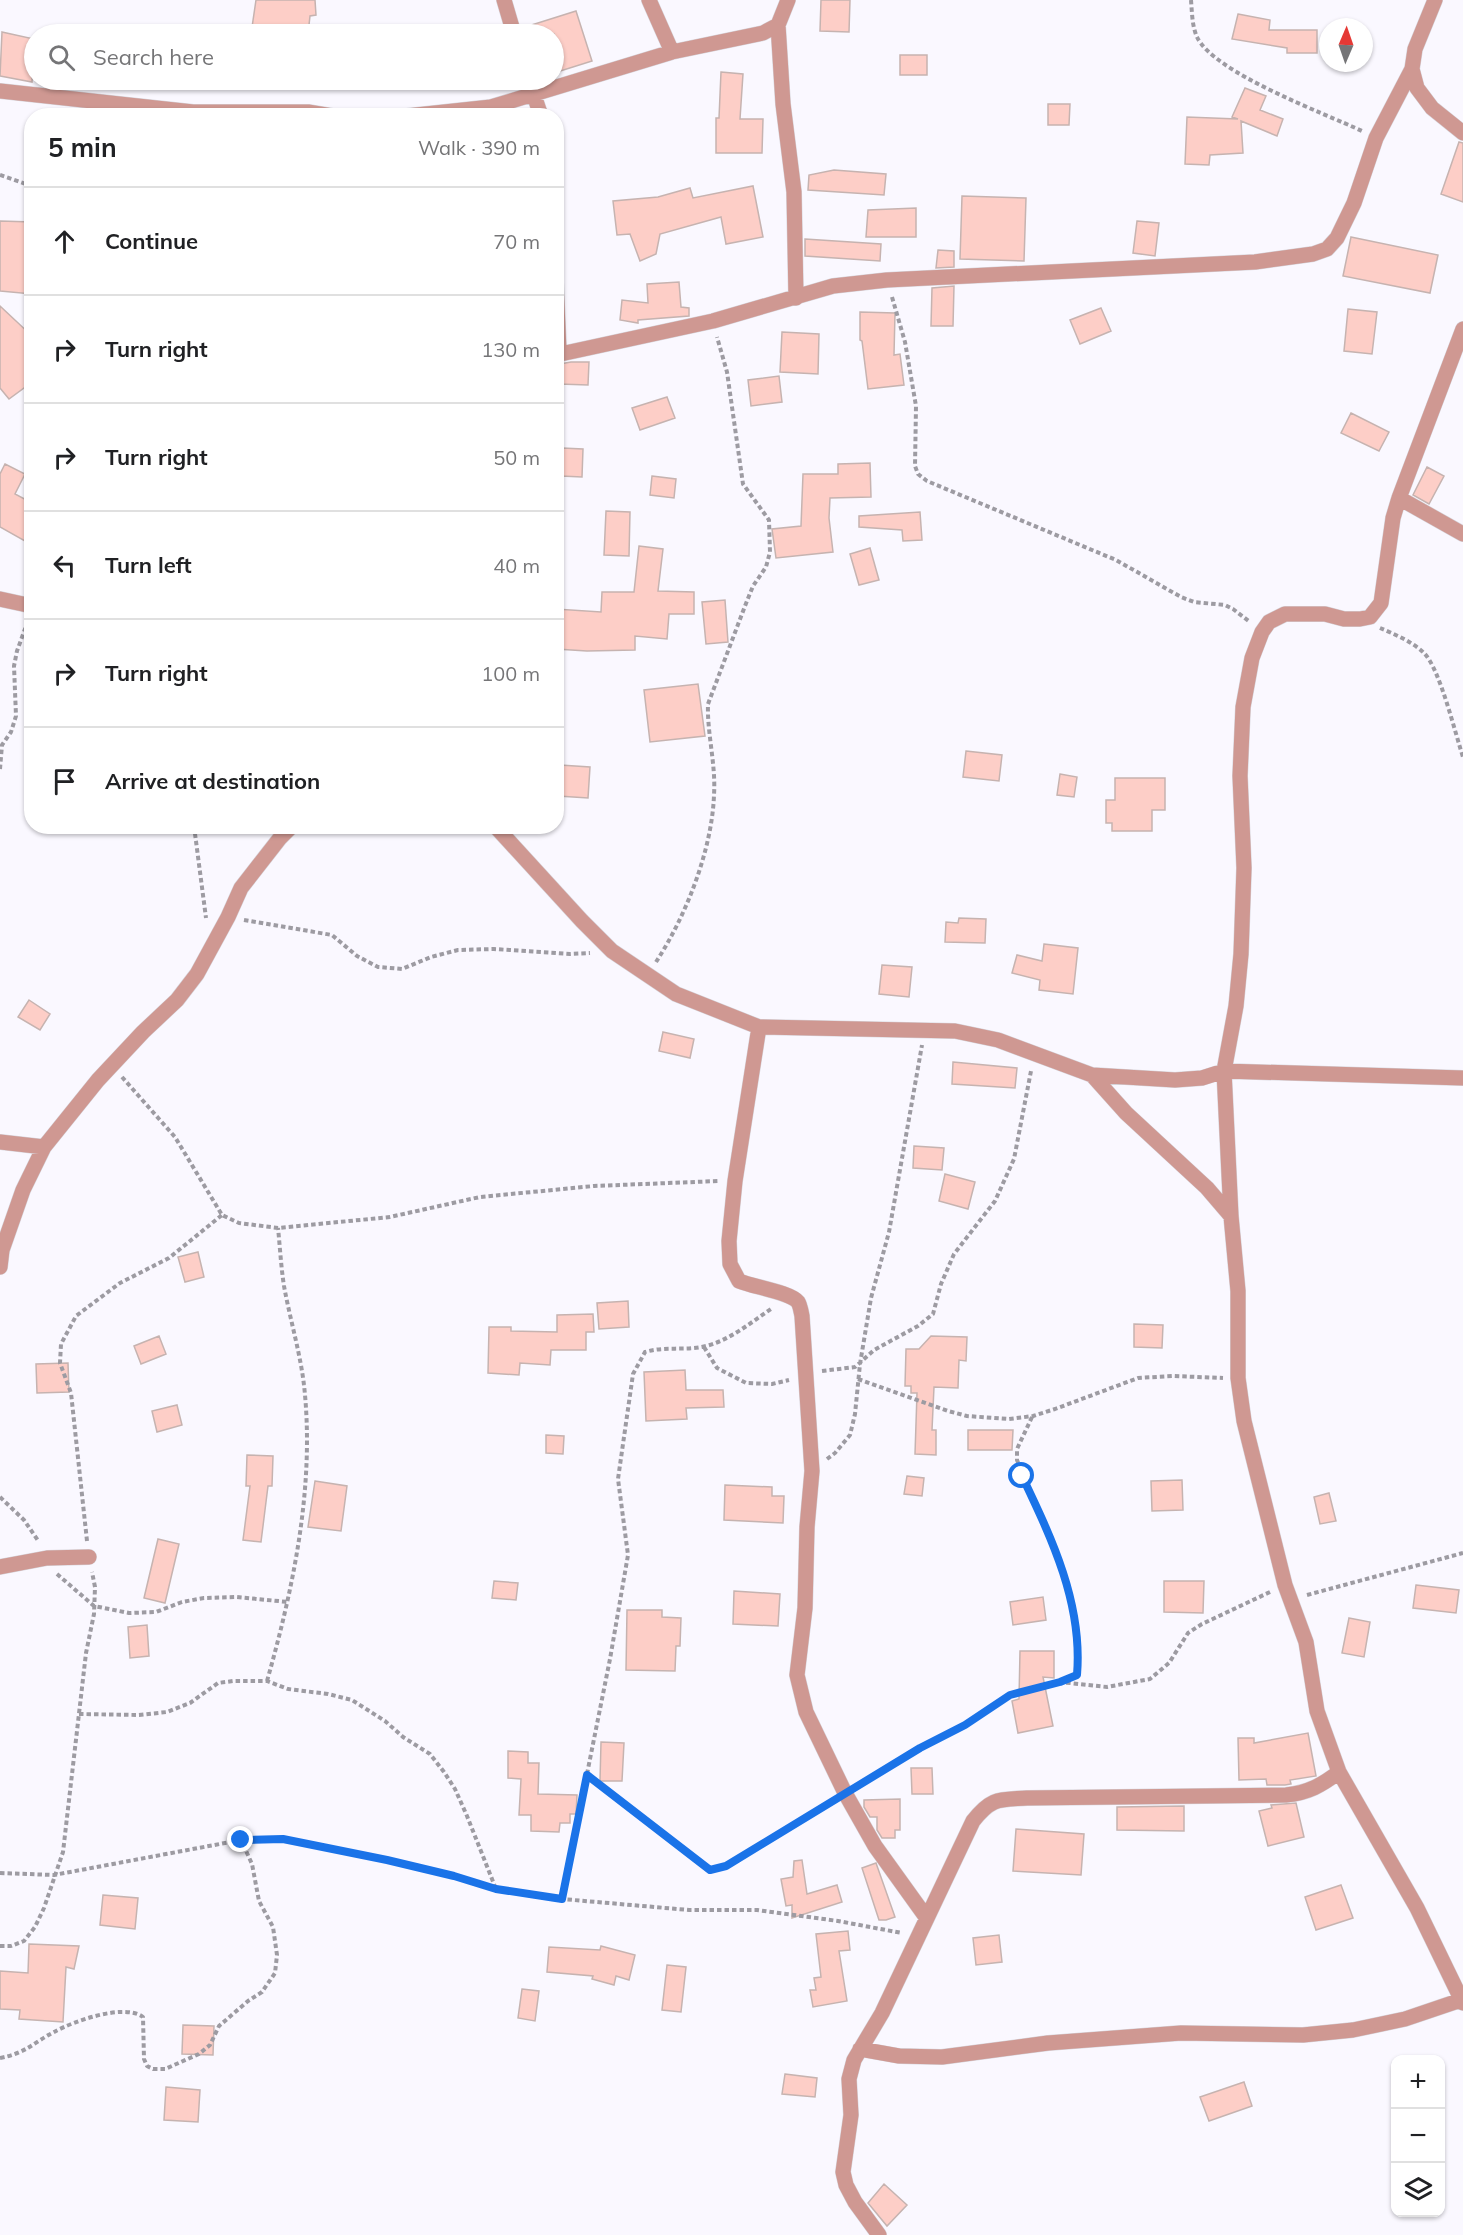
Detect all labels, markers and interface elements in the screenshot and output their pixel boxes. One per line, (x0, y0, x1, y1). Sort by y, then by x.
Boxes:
north arrow (1319, 18, 1373, 72)
search box (24, 24, 564, 90)
icon: search (45, 41, 78, 74)
text: Search here (93, 43, 214, 71)
text: 5 min (48, 131, 117, 164)
text: Walk · 390 m (418, 135, 540, 160)
icon: ahead (48, 225, 81, 258)
text: Continue (105, 227, 198, 255)
text: 70 m (493, 229, 540, 254)
icon: right (48, 333, 81, 366)
text: Turn right (105, 335, 208, 363)
text: 130 m (481, 337, 540, 362)
icon: right (48, 441, 81, 474)
text: Turn right (105, 443, 208, 471)
text: 50 m (493, 445, 540, 470)
icon: left (48, 549, 81, 582)
text: Turn left (105, 551, 192, 579)
text: 40 m (493, 553, 540, 578)
icon: right (48, 657, 81, 690)
text: Turn right (105, 659, 208, 687)
text: 100 m (481, 661, 540, 686)
icon: arrive (48, 765, 81, 798)
text: Arrive at destination (105, 767, 320, 795)
route start (1008, 1462, 1034, 1488)
route end (227, 1826, 253, 1852)
map controls (1391, 2055, 1445, 2217)
button: + (1391, 2055, 1445, 2109)
button: − (1391, 2109, 1445, 2163)
button: layers (1391, 2163, 1445, 2217)

